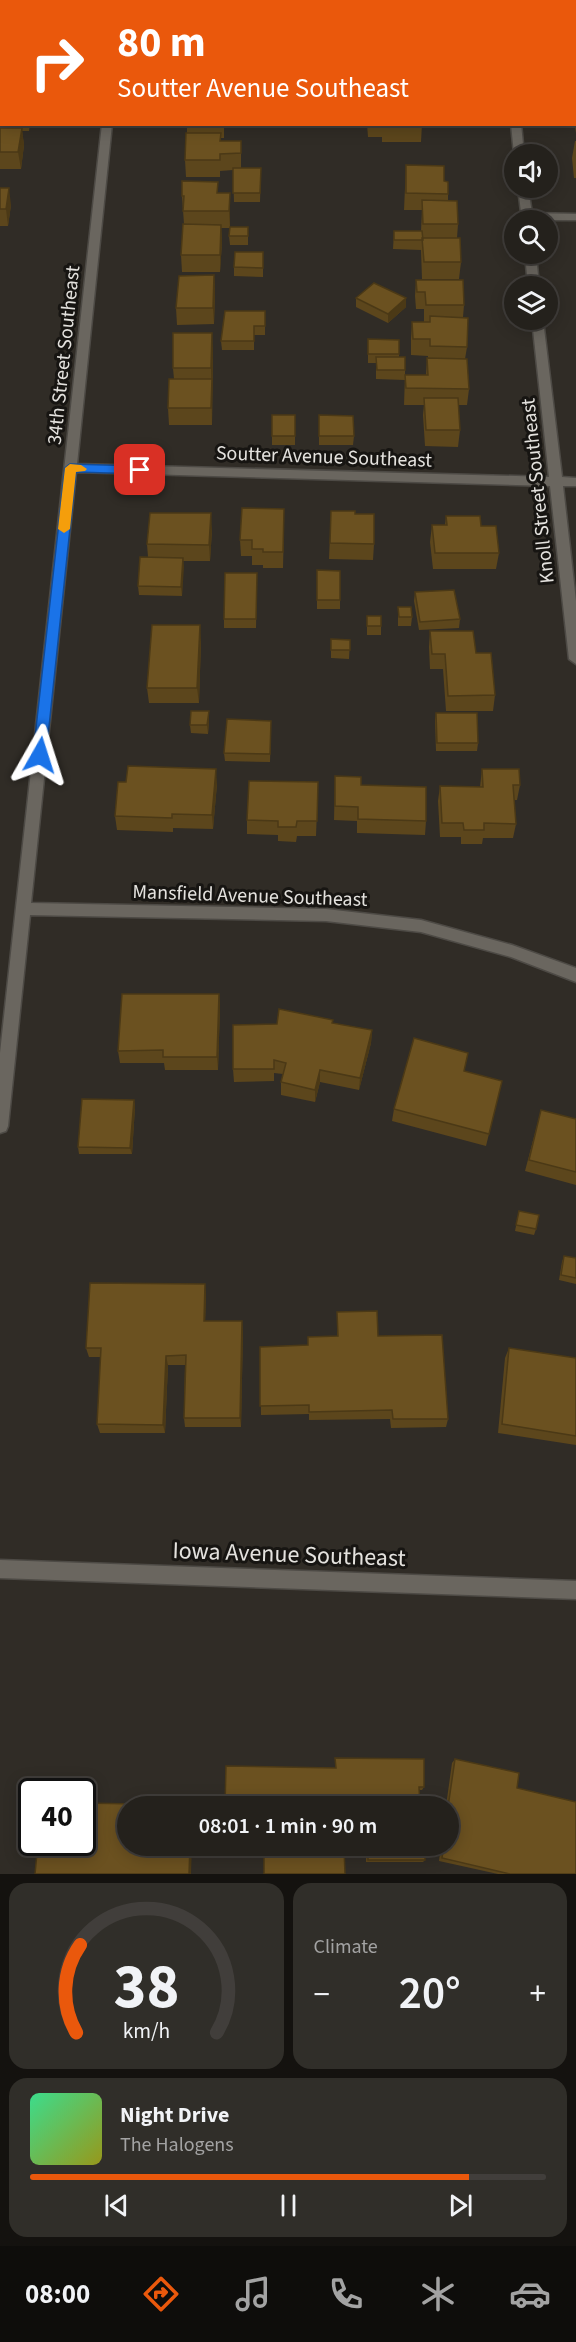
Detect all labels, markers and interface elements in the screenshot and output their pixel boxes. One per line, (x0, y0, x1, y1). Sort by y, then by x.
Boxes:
text: 80 m (117, 13, 206, 73)
icon: right (18, 24, 96, 102)
text: Soutter Avenue Southeast (117, 69, 409, 108)
map controls (504, 144, 558, 330)
button: sound (504, 144, 558, 198)
button: search (504, 210, 558, 264)
street label: 34th Street Southeast (41, 264, 87, 446)
button: layers (504, 276, 558, 330)
street label: Knoll Street Southeast (514, 397, 562, 585)
street label: Soutter Avenue Southeast (215, 439, 433, 475)
pin (114, 444, 165, 495)
icon: arrive (123, 453, 156, 486)
position arrow (8, 723, 72, 787)
street label: Mansfield Avenue Southeast (132, 878, 368, 914)
street label: Iowa Avenue Southeast (172, 1533, 406, 1576)
speed limit sign: 40 (18, 1778, 96, 1856)
text: 08:01 · 1 min · 90 m (199, 1810, 377, 1842)
text: Climate (314, 1933, 378, 1961)
text: 38 (113, 1943, 179, 2032)
text: 20° (399, 1962, 461, 2026)
text: − (314, 1971, 330, 2018)
text: + (530, 1971, 546, 2018)
text: km/h (122, 2016, 170, 2047)
text: Night Drive (120, 2099, 229, 2131)
text: The Halogens (120, 2131, 234, 2159)
icon: previous (100, 2189, 133, 2222)
icon: pause (272, 2189, 305, 2222)
icon: next (444, 2189, 477, 2222)
icon: directions (140, 2273, 182, 2315)
icon: music (232, 2273, 274, 2315)
icon: phone (325, 2273, 367, 2315)
icon: climate (417, 2273, 459, 2315)
icon: car (509, 2273, 551, 2315)
text: 08:00 (25, 2275, 90, 2314)

